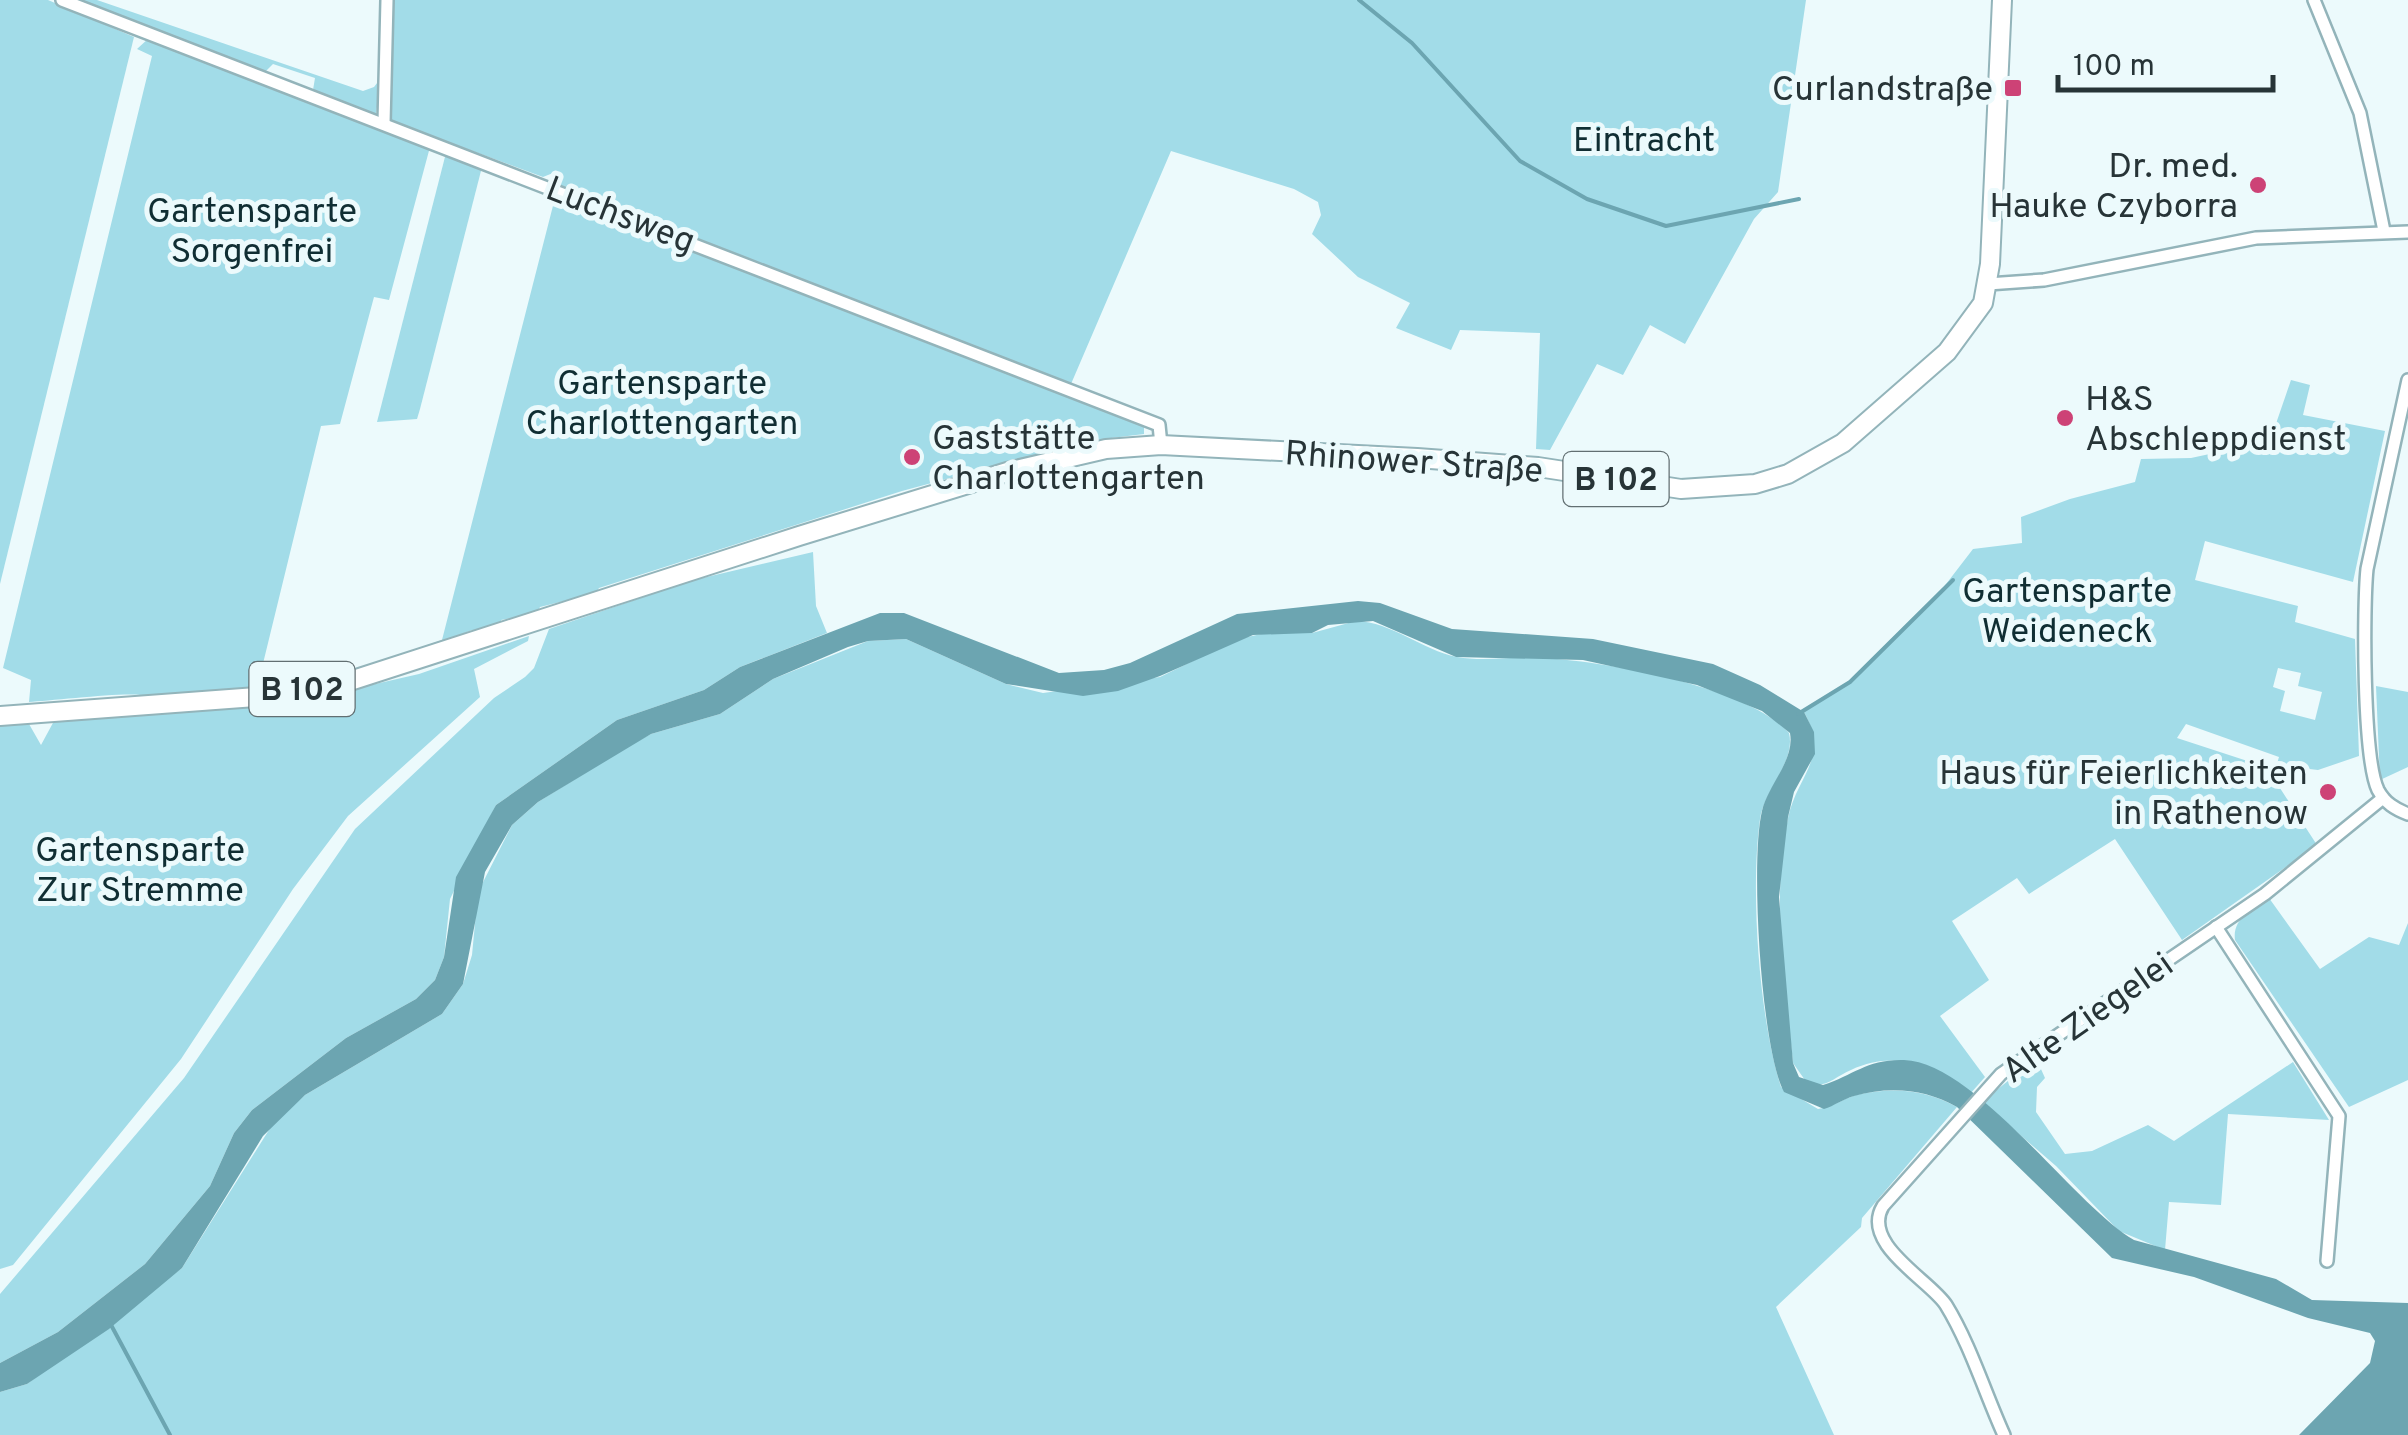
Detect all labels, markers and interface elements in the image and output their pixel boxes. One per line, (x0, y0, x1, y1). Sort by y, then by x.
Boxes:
scale bar (2058, 30, 2273, 92)
text: 100 m (2073, 49, 2155, 86)
place label: Curlandstraße (1772, 69, 1993, 113)
marker: Curlandstraße (2002, 77, 2024, 99)
park label: Eintracht (1573, 120, 1715, 164)
place label: Dr. med. Hauke Czyborra (1989, 146, 2238, 230)
street label: Luchsweg (539, 168, 701, 265)
marker: Dr. med. Hauke Czyborra (2247, 174, 2269, 196)
park label: Gartensparte Sorgenfrei (147, 191, 357, 275)
park label: Gartensparte Charlottengarten (526, 363, 798, 447)
place label: H&S Abschleppdienst (2085, 379, 2346, 463)
marker: H&S Abschleppdienst (2054, 407, 2076, 429)
place label: Gaststätte Charlottengarten (932, 418, 1205, 502)
street label: Rhinower Straße (1283, 433, 1544, 495)
marker: Gaststätte Charlottengarten (901, 446, 923, 468)
road number: B 102 (1564, 452, 1668, 506)
park label: Gartensparte Weideneck (1962, 571, 2172, 655)
road number: B 102 (250, 662, 354, 716)
place label: Haus für Feierlichkeiten in Rathenow (1939, 753, 2308, 837)
marker: Haus für Feierlichkeiten in Rathenow (2317, 781, 2339, 803)
park label: Gartensparte Zur Stremme (35, 830, 245, 914)
street label: Alte Ziegelei (1995, 944, 2183, 1095)

